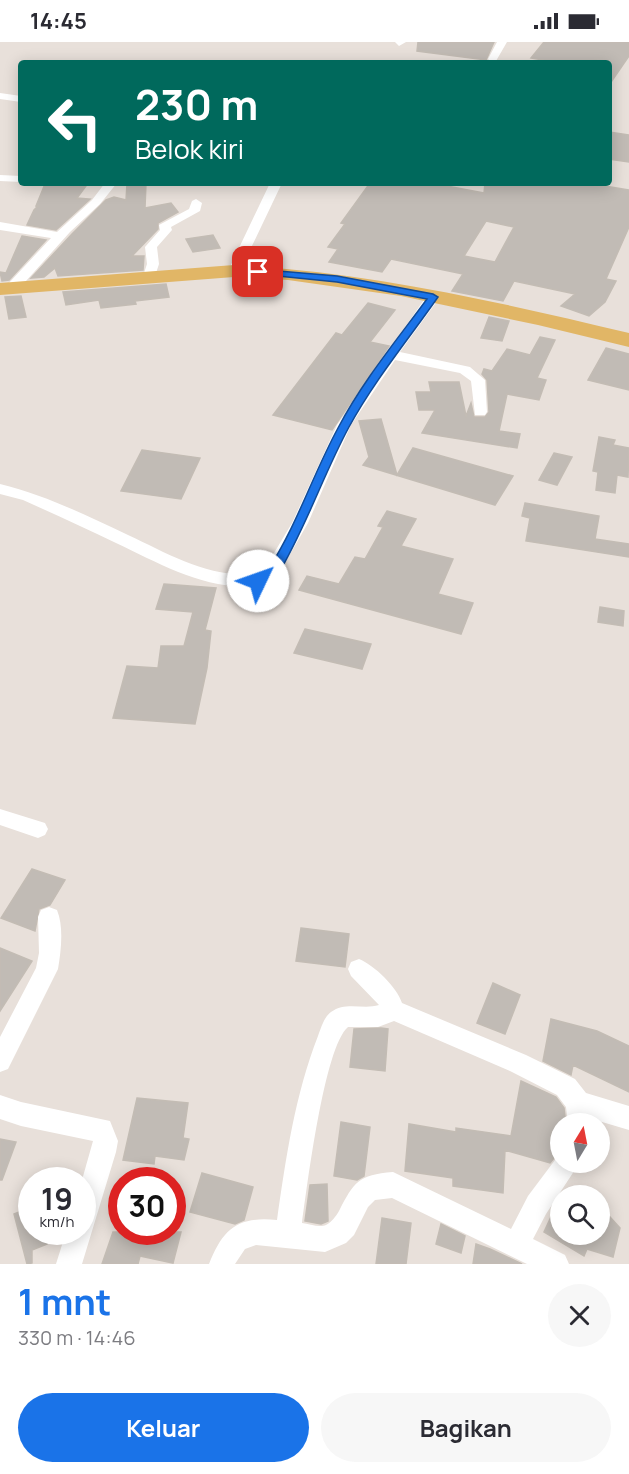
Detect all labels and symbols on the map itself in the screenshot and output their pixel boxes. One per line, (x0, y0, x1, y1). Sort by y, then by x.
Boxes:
pin (232, 246, 283, 297)
position arrow (226, 549, 290, 613)
north arrow (550, 1113, 610, 1173)
speed limit sign: 30 (108, 1167, 186, 1245)

